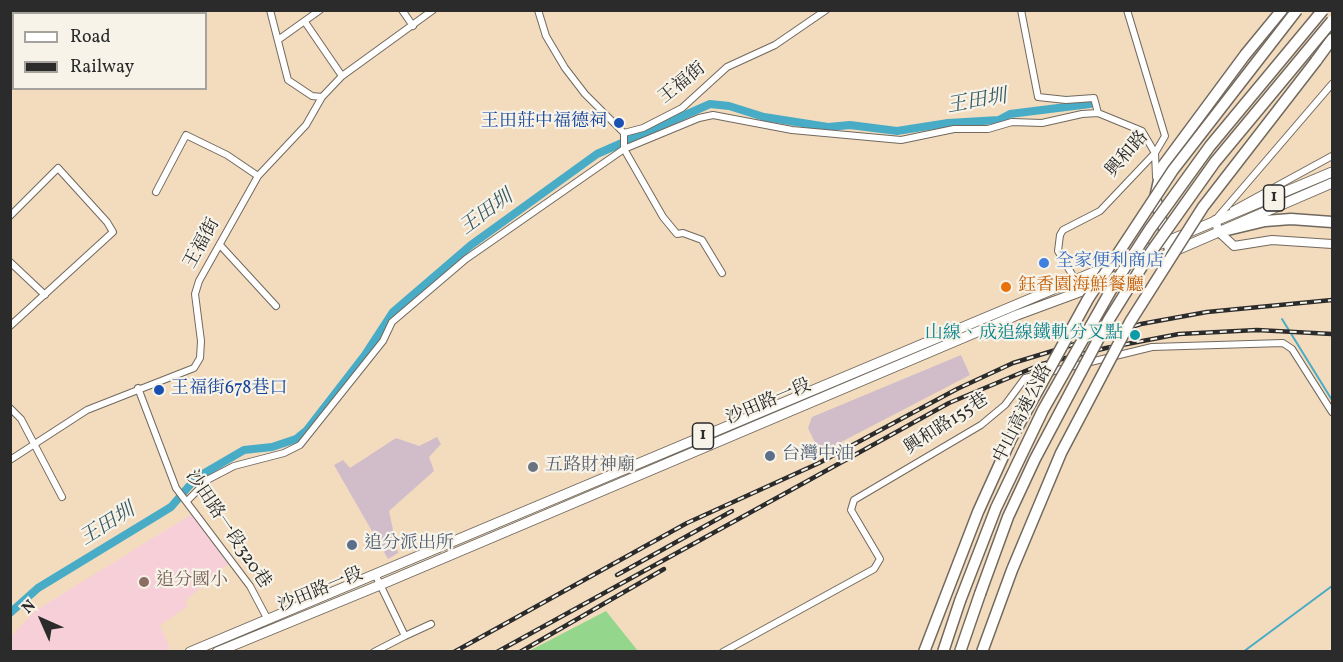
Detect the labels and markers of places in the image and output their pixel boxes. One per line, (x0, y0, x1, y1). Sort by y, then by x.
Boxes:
place label: 王田莊中福德祠 (481, 112, 607, 134)
marker: 王田莊中福德祠 (612, 116, 626, 130)
place label: 全家便利商店 (1056, 252, 1164, 274)
marker: 全家便利商店 (1037, 256, 1051, 270)
place label: 鈺香園海鮮餐廳 (1018, 276, 1144, 298)
marker: 鈺香園海鮮餐廳 (999, 280, 1013, 294)
place label: 山線、成追線鐵軌分叉點 (925, 324, 1123, 346)
marker: 山線、成追線鐵軌分叉點 (1128, 328, 1142, 342)
place label: 王福街678巷口 (171, 379, 287, 401)
marker: 王福街678巷口 (152, 383, 166, 397)
place label: 台灣中油 (782, 445, 854, 467)
marker: 台灣中油 (763, 449, 777, 463)
place label: 五路財神廟 (545, 456, 635, 478)
marker: 五路財神廟 (526, 460, 540, 474)
place label: 追分派出所 (364, 534, 454, 556)
marker: 追分派出所 (345, 538, 359, 552)
place label: 追分國小 (156, 571, 228, 593)
marker: 追分國小 (137, 575, 151, 589)

